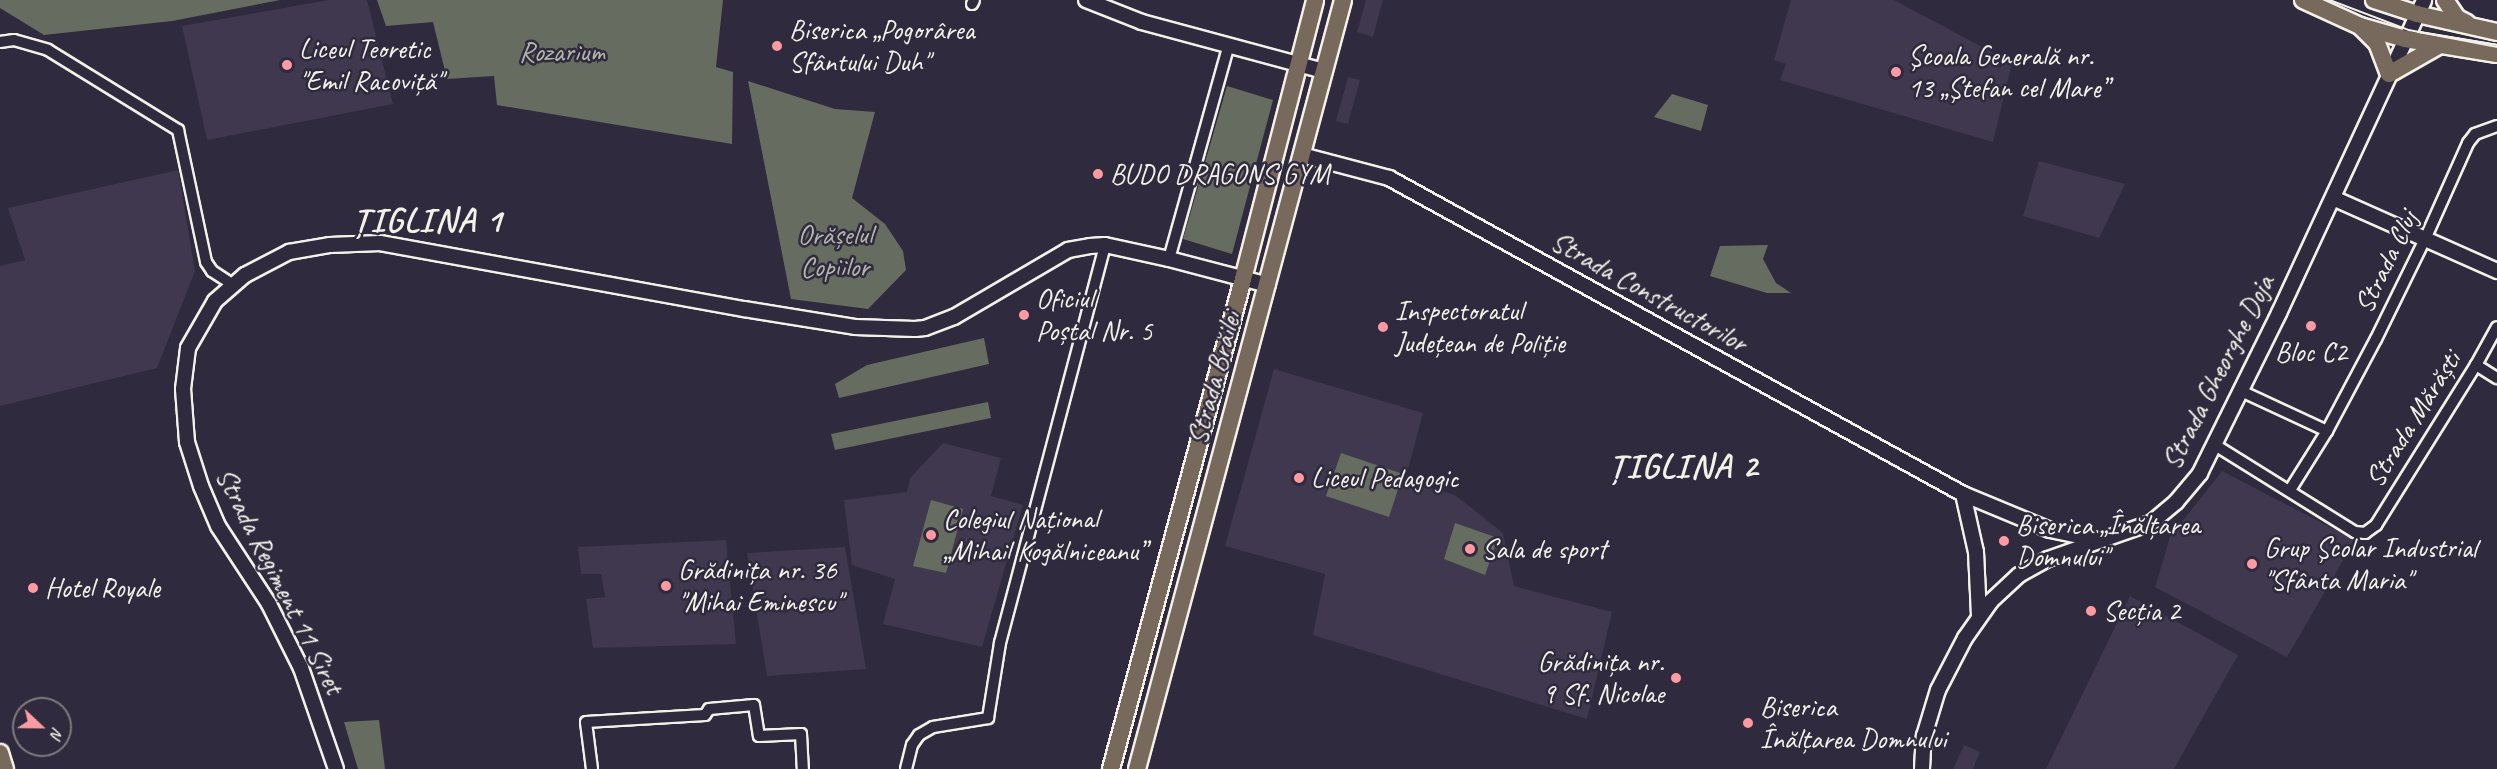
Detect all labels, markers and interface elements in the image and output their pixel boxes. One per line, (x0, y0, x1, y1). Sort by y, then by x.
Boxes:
place label: Biserica „Pogorârea Sfântului Duh" (789, 13, 975, 79)
place label: Liceul Teoretic "Emil Racoviță" (299, 32, 442, 98)
park label: Rozarium (519, 35, 605, 69)
marker: Biserica „Pogorârea Sfântului Duh" (770, 39, 784, 53)
place label: Școala Generală nr. 13 „Ștefan cel Mare” (1908, 39, 2108, 105)
marker: Liceul Teoretic "Emil Racoviță" (280, 58, 294, 72)
marker: Școala Generală nr. 13 „Ștefan cel Mare” (1889, 65, 1903, 79)
place label: BUDO DRAGONS GYM (1110, 157, 1330, 191)
marker: BUDO DRAGONS GYM (1091, 167, 1105, 181)
district label: ȚIGLINA 1 (354, 200, 502, 240)
street label: Strada Cluj (2347, 206, 2425, 318)
park label: Orășelul Copiilor (798, 218, 872, 284)
street label: Strada Constructorilor (1545, 224, 1753, 360)
street label: Strada Gheorghe Doja (2155, 270, 2281, 474)
place label: Oficiul Poștal Nr. 5 (1036, 282, 1152, 348)
place label: Inspectoratul Județean de Poliție (1395, 294, 1565, 360)
marker: Oficiul Poștal Nr. 5 (1017, 308, 1031, 322)
street label: Strada Brăilei (1180, 308, 1248, 448)
marker: Bloc C2 (2304, 319, 2318, 333)
marker: Inspectoratul Județean de Poliție (1376, 320, 1390, 334)
place label: Bloc C2 (2275, 335, 2347, 369)
street label: Strada Mărăști (2358, 345, 2468, 493)
district label: ȚIGLINA 2 (1610, 446, 1758, 486)
place label: Liceul Pedagogic (1311, 461, 1458, 495)
street label: Strada Regiment 11 Siret (209, 463, 351, 699)
marker: Liceul Pedagogic (1292, 471, 1306, 485)
place label: Colegiul Național „Mihail Kogălniceanu” (943, 502, 1145, 568)
place label: Biserica „Înălțarea Domnului" (2016, 508, 2200, 574)
marker: Colegiul Național „Mihail Kogălniceanu” (924, 528, 938, 542)
place label: Grup Școlar Industrial "Sfânta Maria" (2264, 531, 2477, 597)
place label: Sala de sport (1482, 532, 1607, 566)
marker: Biserica „Înălțarea Domnului" (1997, 534, 2011, 548)
marker: Sala de sport (1463, 542, 1477, 556)
place label: Grădinița nr. 36 "Mihai Eminescu" (678, 553, 840, 619)
marker: Grup Școlar Industrial "Sfânta Maria" (2245, 557, 2259, 571)
place label: Hotel Royale (45, 571, 159, 605)
marker: Grădinița nr. 36 "Mihai Eminescu" (659, 579, 673, 593)
marker: Hotel Royale (26, 581, 40, 595)
place label: Secția 2 (2103, 594, 2180, 628)
marker: Secția 2 (2084, 604, 2098, 618)
place label: Grădinița nr. 9 Sf. Nicolae (1537, 645, 1664, 711)
marker: Grădinița nr. 9 Sf. Nicolae (1669, 671, 1683, 685)
place label: Biserica Înălțarea Domnului (1760, 690, 1945, 756)
north arrow (12, 697, 72, 757)
marker: Biserica Înălțarea Domnului (1741, 716, 1755, 730)
text: N (46, 725, 68, 741)

